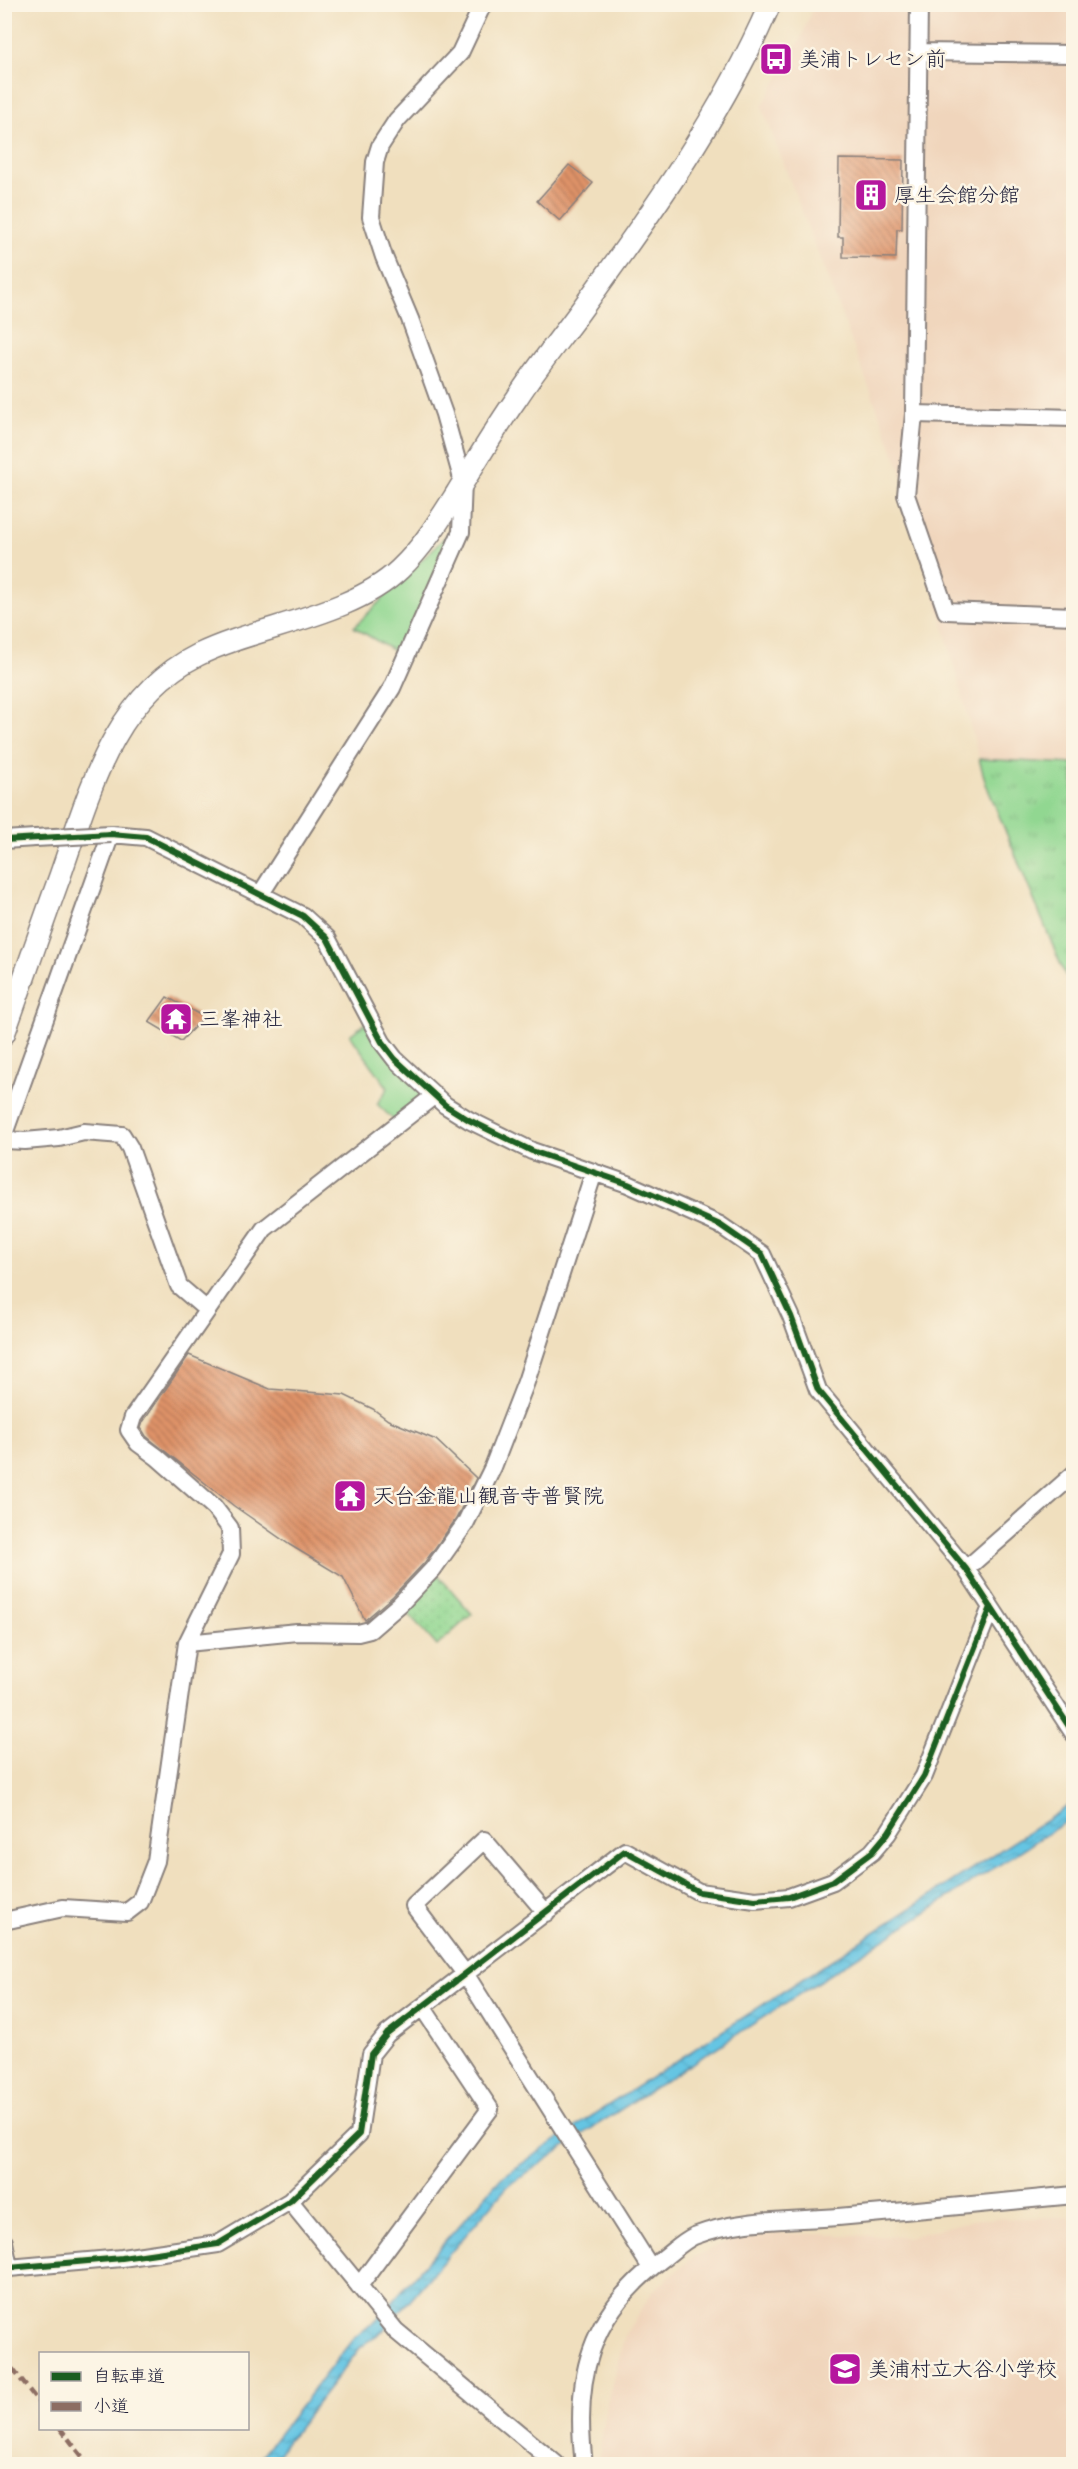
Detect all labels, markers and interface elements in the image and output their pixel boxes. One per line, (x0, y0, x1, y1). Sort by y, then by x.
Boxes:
bus stop icon: 美浦トレセン前 (758, 41, 794, 77)
place label: 美浦トレセン前 (799, 45, 946, 73)
building icon: 厚生会館分館 (853, 177, 889, 213)
place label: 厚生会館分館 (894, 181, 1020, 209)
temple icon: 三峯神社 (158, 1001, 194, 1037)
place label: 三峯神社 (199, 1005, 283, 1033)
temple icon: 天台金龍山観音寺普賢院 (332, 1478, 368, 1514)
place label: 天台金龍山観音寺普賢院 (373, 1482, 604, 1510)
school or university icon: 美浦村立大谷小学校 (827, 2351, 863, 2387)
legend (39, 2352, 249, 2430)
place label: 美浦村立大谷小学校 (868, 2355, 1057, 2383)
text: 自転車道 (93, 2364, 165, 2388)
text: 小道 (93, 2394, 129, 2418)

